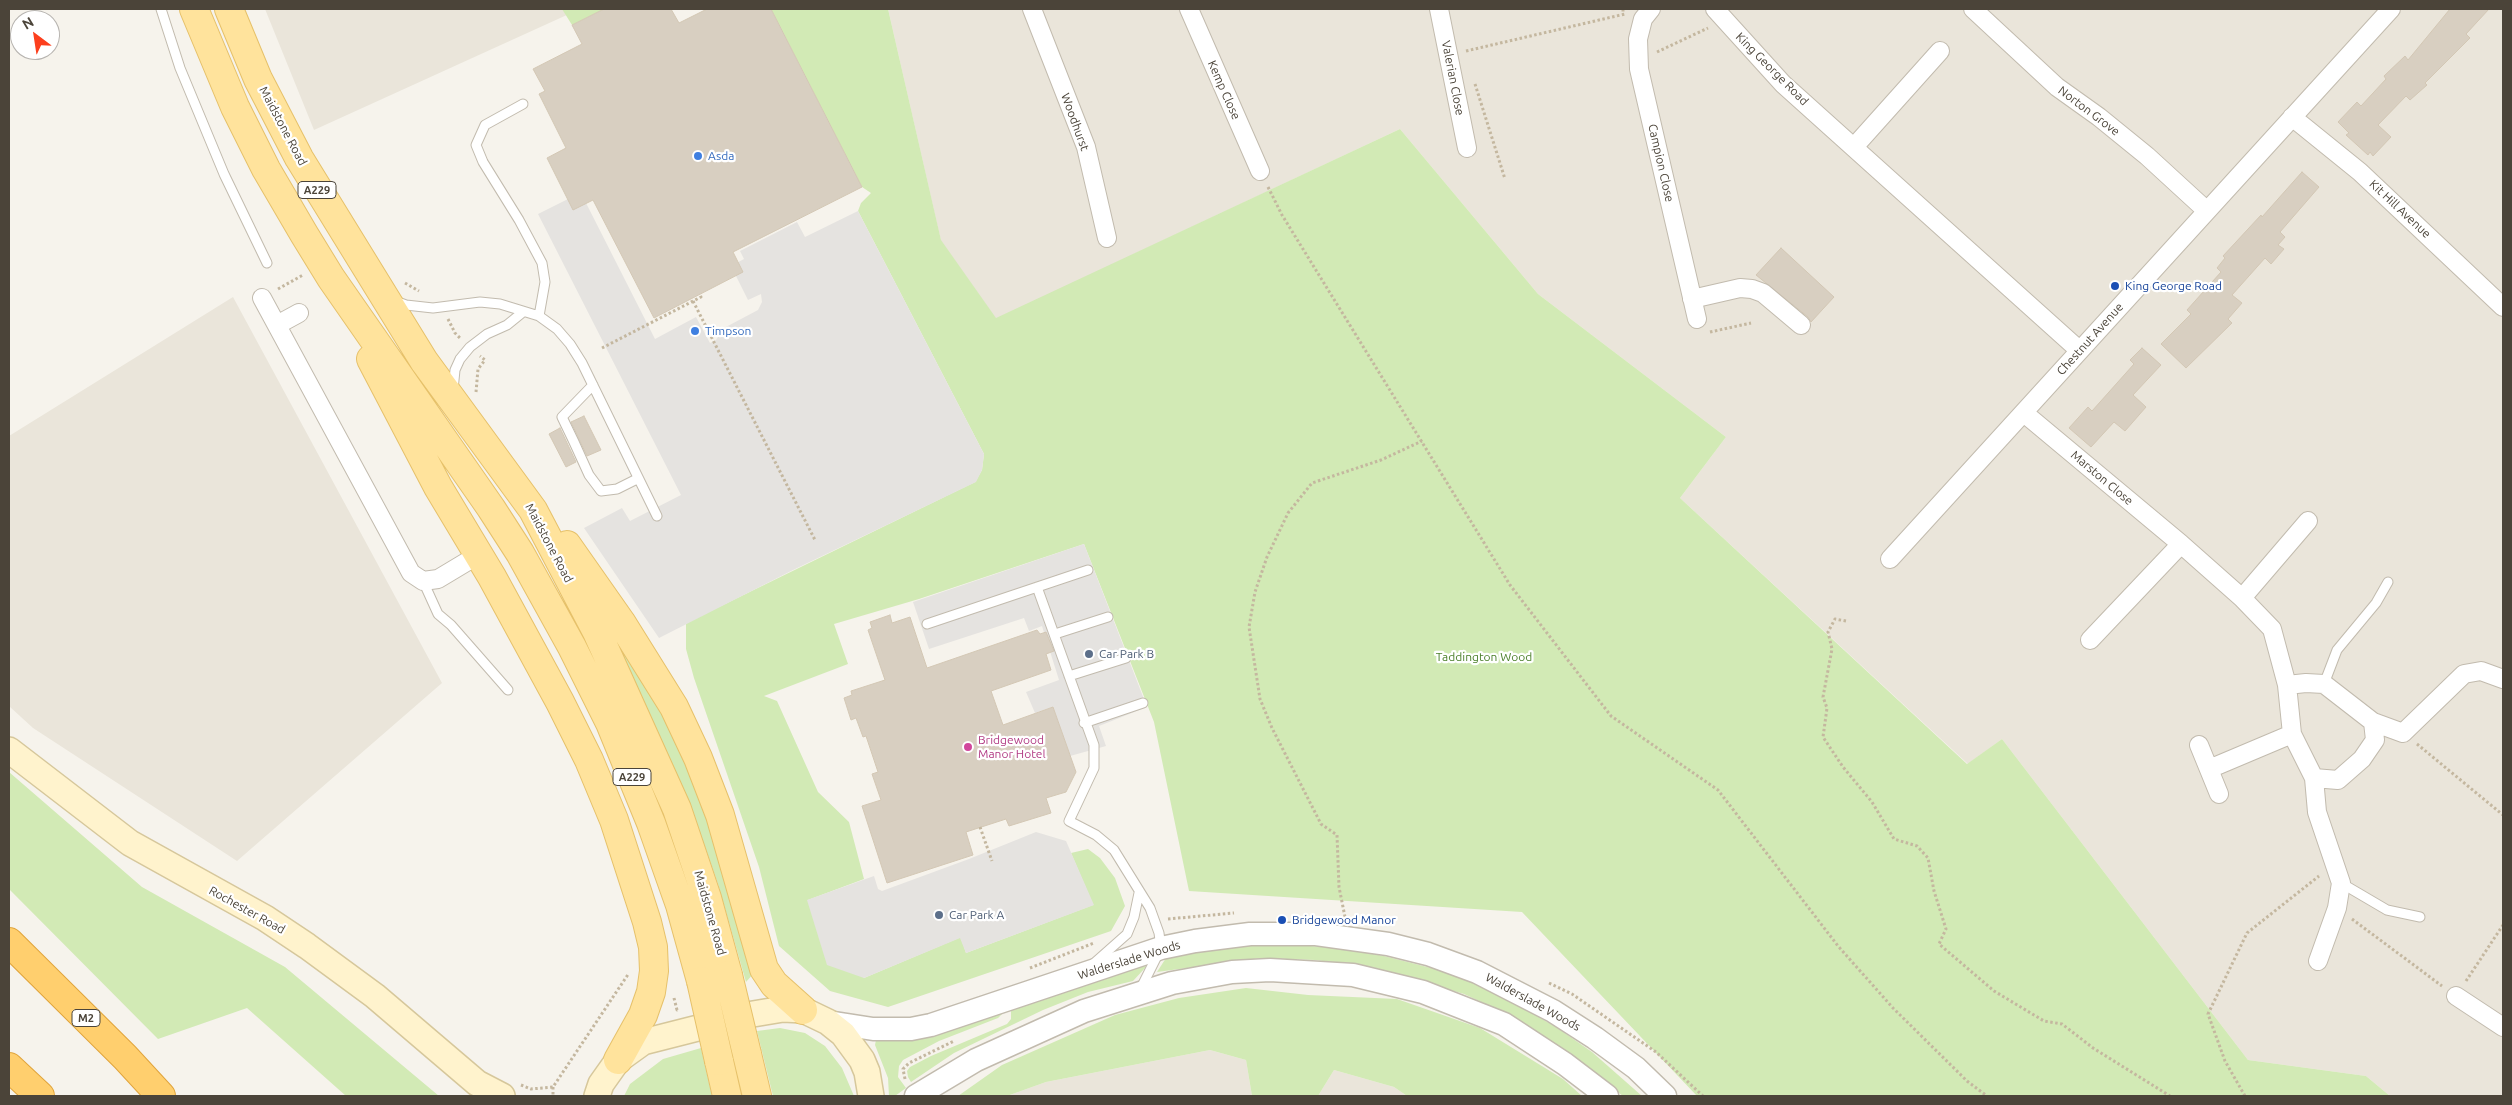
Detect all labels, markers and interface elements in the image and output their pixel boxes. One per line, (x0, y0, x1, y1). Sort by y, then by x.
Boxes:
north arrow (10, 10, 60, 60)
text: N (19, 13, 36, 33)
street label: King George Road (1733, 30, 1811, 108)
street label: Valerian Close (1439, 39, 1467, 117)
street label: Kemp Close (1205, 58, 1243, 122)
street label: Norton Grove (2055, 83, 2123, 139)
street label: Maidstone Road (256, 84, 310, 168)
street label: Woodhurst (1058, 91, 1092, 153)
street label: Campion Close (1645, 123, 1677, 203)
place label: Asda (708, 149, 734, 163)
marker: Asda (692, 150, 704, 162)
street label: Kit Hill Avenue (2366, 177, 2434, 241)
road number: A229 (298, 182, 336, 198)
place label: King George Road (2125, 279, 2222, 293)
marker: King George Road (2109, 280, 2121, 292)
street label: Chestnut Avenue (2054, 300, 2126, 378)
place label: Timpson (705, 324, 751, 338)
marker: Timpson (689, 325, 701, 337)
street label: Marston Close (2068, 448, 2136, 508)
street label: Maidstone Road (522, 501, 576, 585)
place label: Car Park B (1099, 647, 1154, 661)
marker: Car Park B (1083, 648, 1095, 660)
park label: Taddington Wood (1436, 650, 1532, 664)
place label: Bridgewood Manor Hotel (978, 733, 1046, 761)
marker: Bridgewood Manor Hotel (962, 741, 974, 753)
road number: A229 (613, 769, 651, 786)
street label: Maidstone Road (691, 869, 729, 957)
street label: Rochester Road (206, 883, 288, 937)
place label: Car Park A (949, 908, 1004, 922)
marker: Car Park A (933, 909, 945, 921)
place label: Bridgewood Manor (1292, 913, 1396, 927)
marker: Bridgewood Manor (1276, 914, 1288, 926)
street label: Walderslade Woods (1076, 938, 1182, 982)
street label: Walderslade Woods (1483, 970, 1583, 1034)
road number: M2 (72, 1010, 100, 1026)

